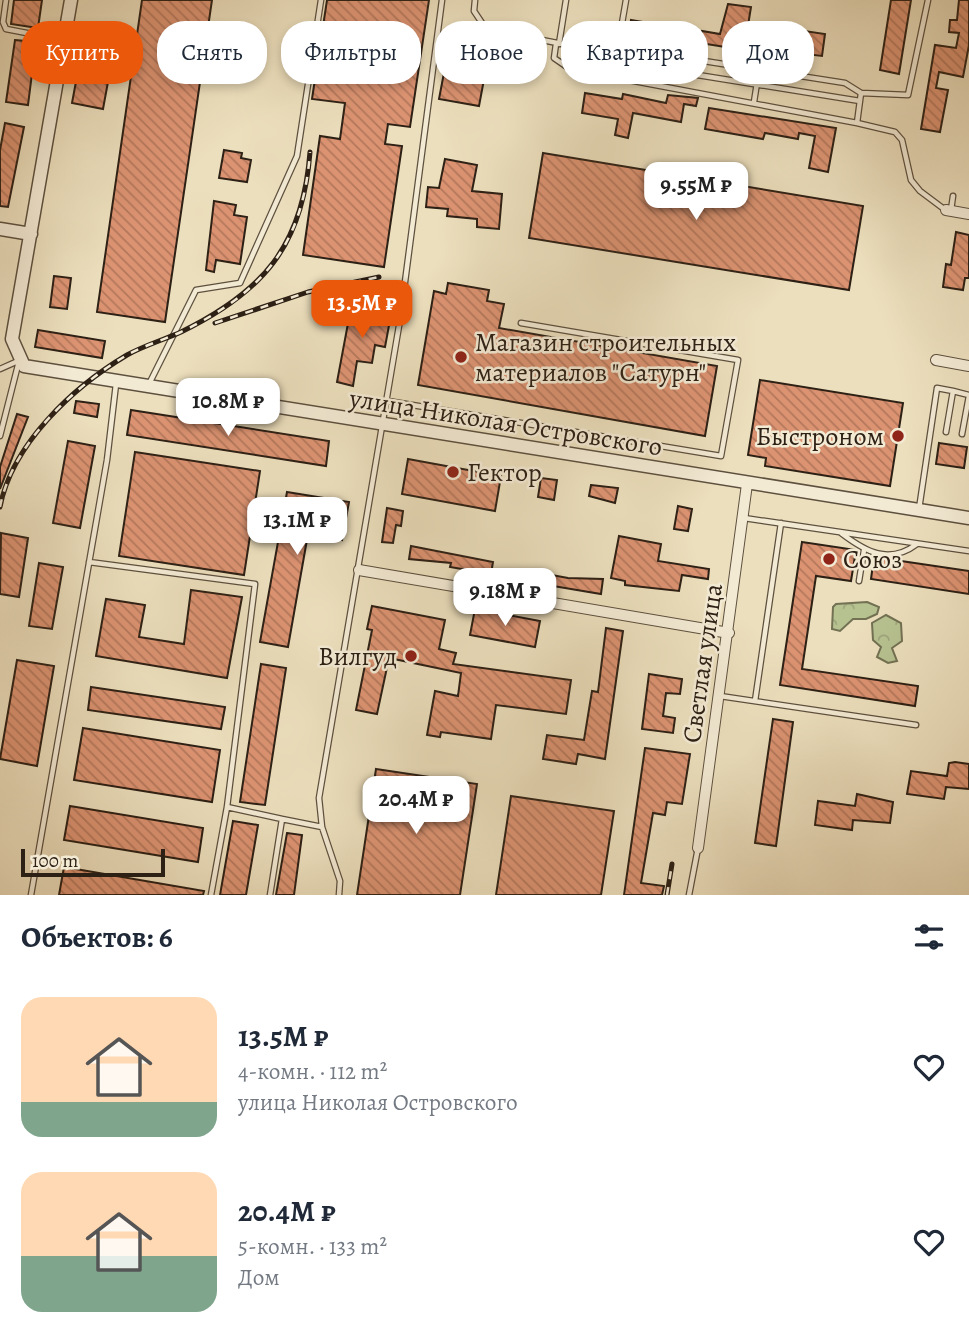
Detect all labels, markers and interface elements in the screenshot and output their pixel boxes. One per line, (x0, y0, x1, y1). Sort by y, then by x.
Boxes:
chip: Купить (21, 21, 143, 84)
chip: Снять (157, 21, 267, 84)
chip: Фильтры (281, 21, 421, 84)
chip: Новое (435, 21, 547, 84)
chip: Квартира (561, 21, 708, 84)
chip: Дом (722, 21, 814, 84)
pin: 9.55M ₽ (631, 162, 761, 222)
text: 9.55M ₽ (660, 169, 732, 200)
pin: 13.5M ₽ (297, 280, 427, 340)
text: 13.5M ₽ (327, 287, 397, 318)
place label: Магазин строительных материалов "Сатурн" (475, 325, 736, 390)
marker: Магазин строительных материалов "Сатурн" (453, 349, 469, 365)
pin: 10.8M ₽ (163, 378, 293, 438)
street label: улица Николая Островского (346, 380, 665, 465)
text: 10.8M ₽ (192, 385, 264, 416)
place label: Быстроном (756, 419, 884, 454)
marker: Быстроном (890, 428, 906, 444)
place label: Гектор (467, 455, 542, 490)
marker: Гектор (445, 464, 461, 480)
pin: 13.1M ₽ (232, 498, 362, 557)
text: 13.1M ₽ (263, 504, 331, 535)
place label: Союз (843, 542, 902, 577)
marker: Союз (821, 551, 837, 567)
pin: 9.18M ₽ (440, 568, 570, 628)
text: 9.18M ₽ (469, 575, 541, 606)
street label: Светлая улица (674, 581, 731, 745)
place label: Вилгуд (318, 639, 397, 674)
marker: Вилгуд (403, 648, 419, 664)
pin: 20.4M ₽ (351, 776, 481, 836)
text: 20.4M ₽ (379, 783, 453, 814)
scale bar (21, 846, 164, 878)
text: 100 m (32, 848, 78, 874)
text: Объектов: 6 (21, 917, 173, 957)
icon: filters (910, 918, 948, 956)
text: 13.5M ₽ (238, 1016, 328, 1056)
icon: home (77, 1025, 161, 1109)
icon: heart (910, 1048, 948, 1086)
text: 4-комн. · 112 m² (238, 1056, 387, 1087)
text: улица Николая Островского (238, 1087, 518, 1118)
text: 20.4M ₽ (238, 1191, 336, 1231)
icon: home (77, 1200, 161, 1284)
icon: heart (910, 1223, 948, 1261)
text: 5-комн. · 133 m² (238, 1231, 387, 1262)
text: Дом (238, 1262, 280, 1293)

